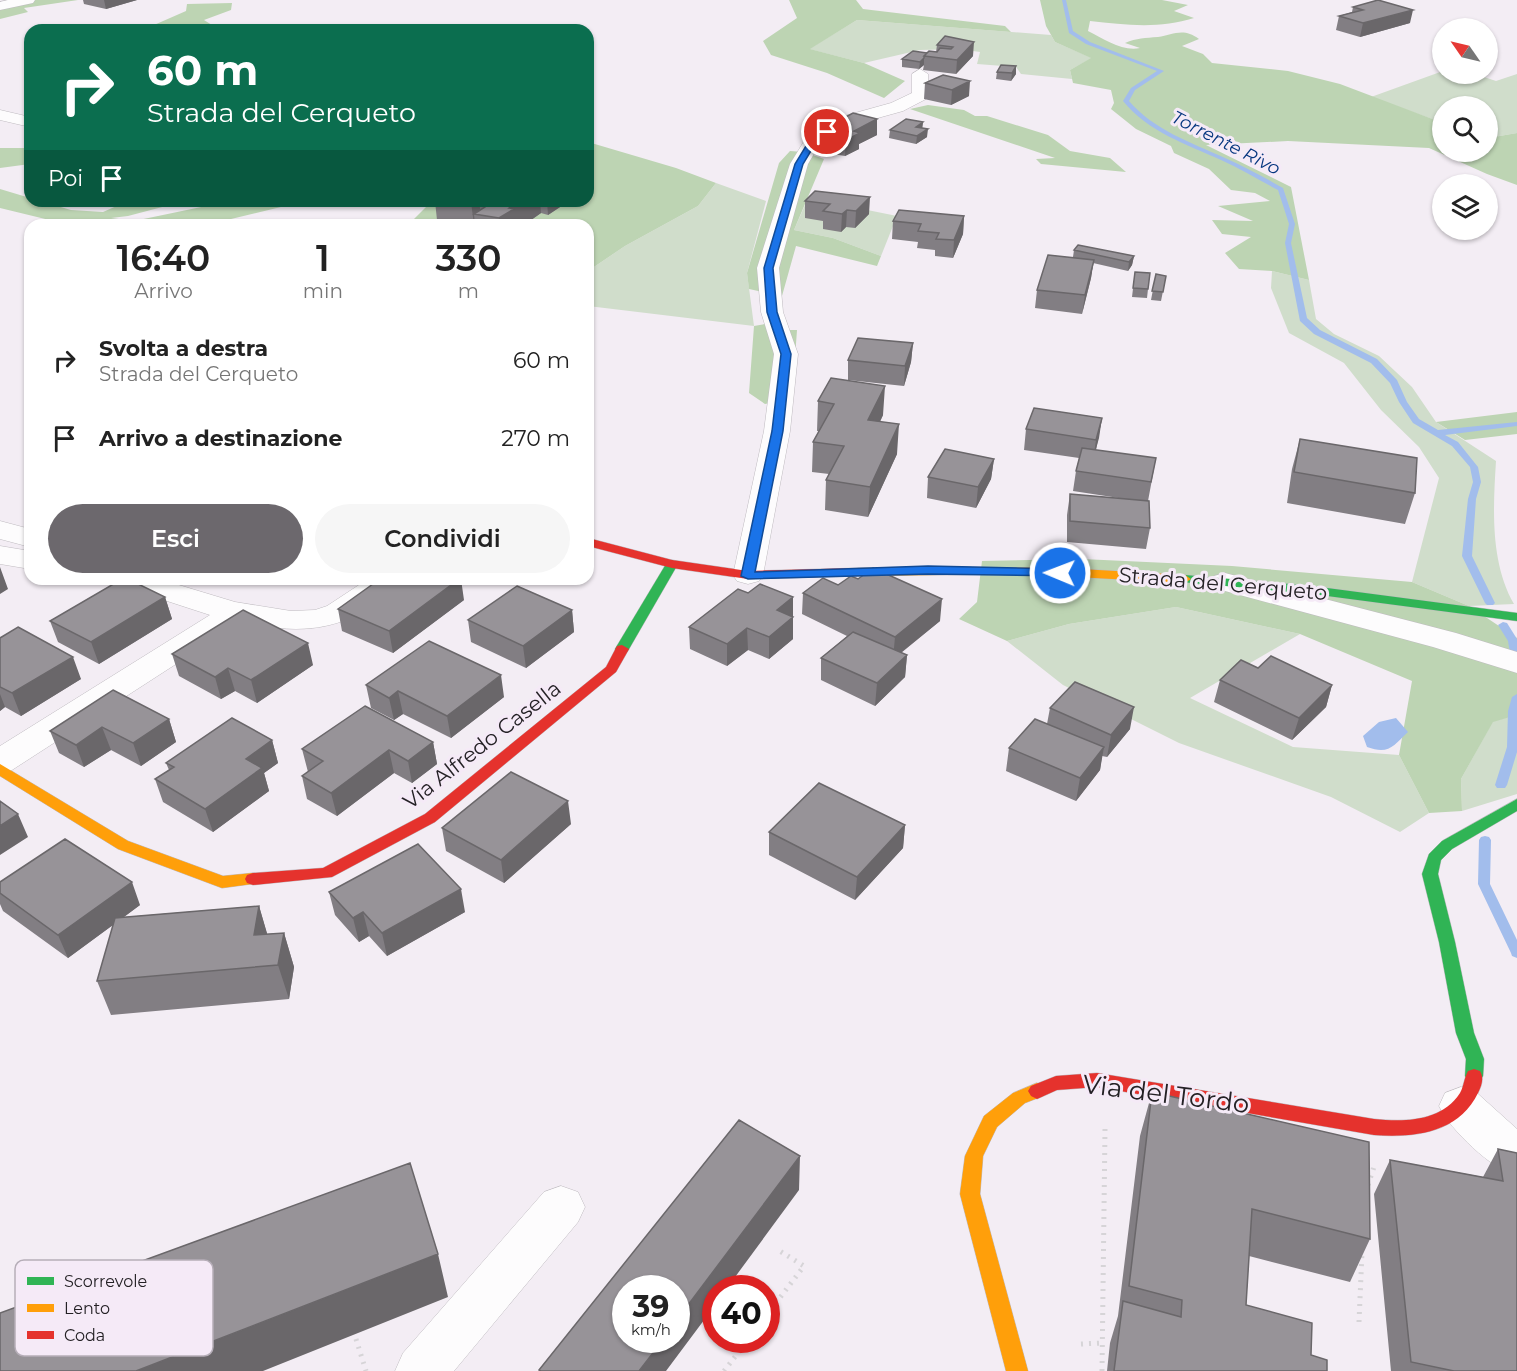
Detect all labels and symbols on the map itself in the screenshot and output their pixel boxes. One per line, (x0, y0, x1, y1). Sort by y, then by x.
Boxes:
north arrow (1432, 18, 1498, 84)
pin (801, 106, 852, 157)
water label: Torrente Rivo (1168, 106, 1284, 180)
position arrow (1028, 541, 1092, 605)
street label: Strada del Cerqueto (1118, 562, 1328, 605)
street label: Via Alfredo Casella (398, 675, 565, 814)
street label: Via del Tordo (1081, 1068, 1251, 1120)
legend (15, 1260, 213, 1356)
text: Scorrevole (64, 1272, 147, 1291)
speed limit sign: 40 (702, 1275, 780, 1353)
text: Lento (64, 1299, 110, 1318)
text: Coda (64, 1326, 105, 1345)

